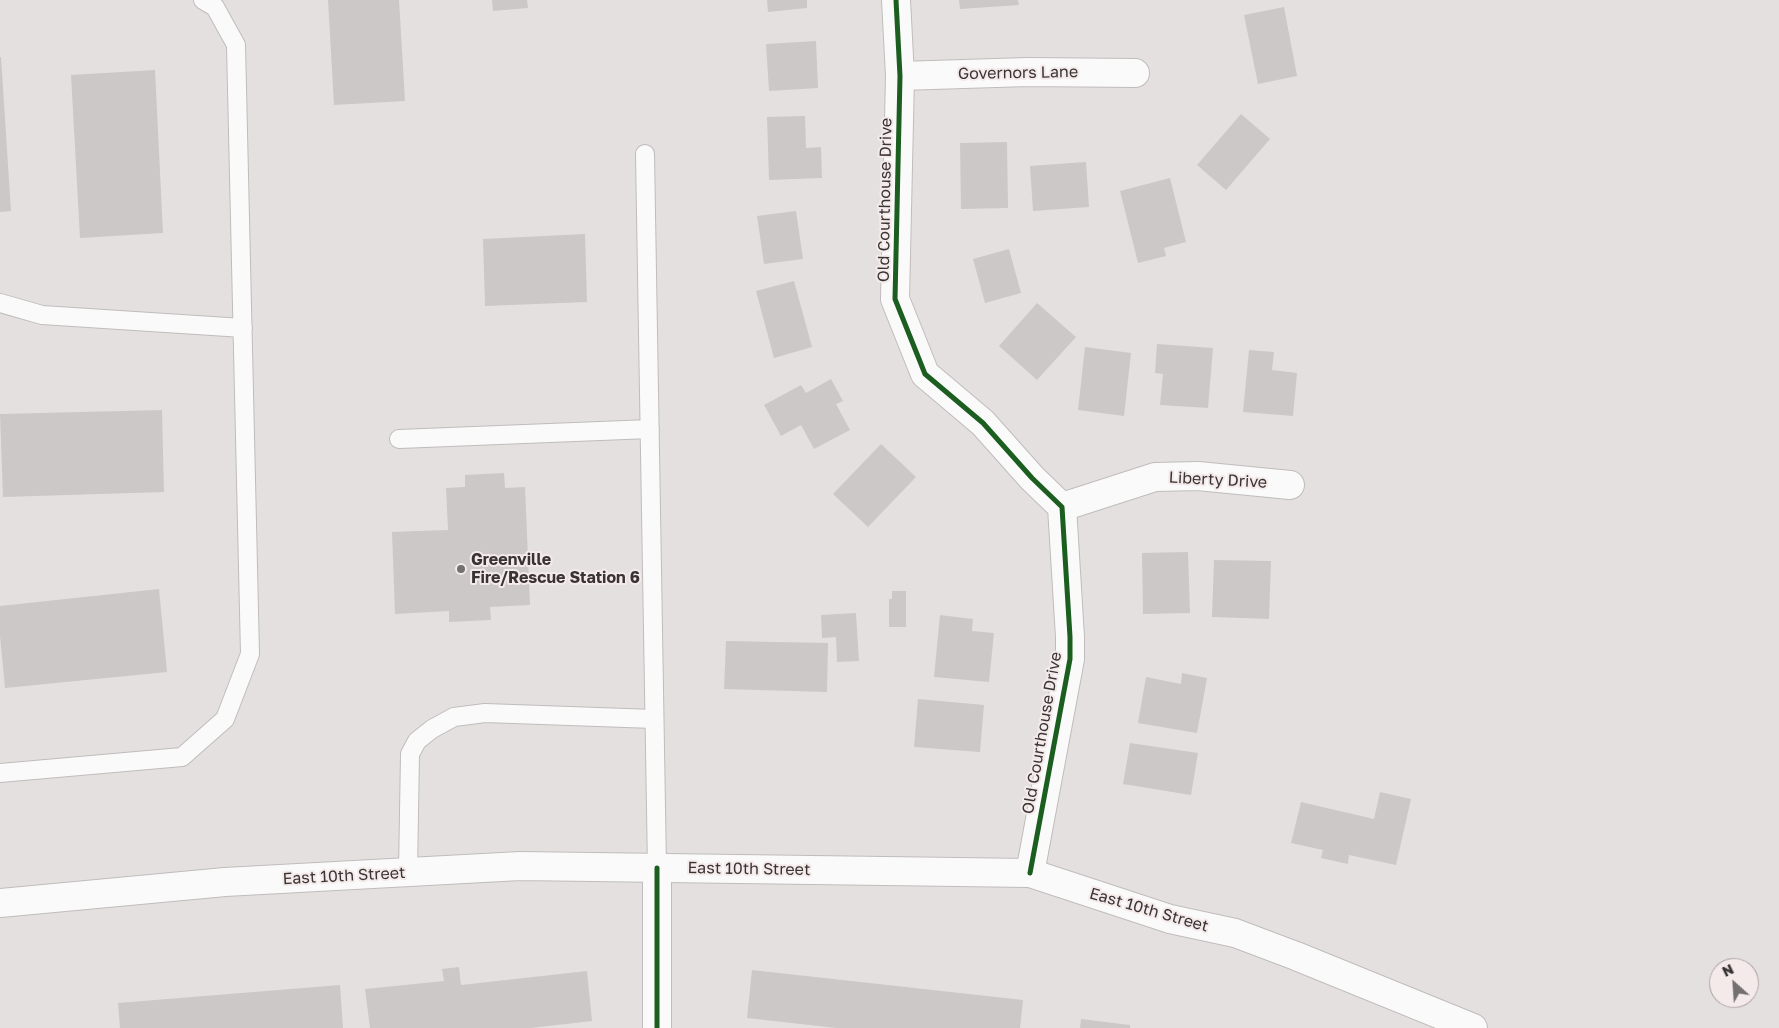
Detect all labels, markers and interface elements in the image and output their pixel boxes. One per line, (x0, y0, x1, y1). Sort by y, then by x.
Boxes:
street label: Governors Lane (958, 62, 1078, 84)
street label: Old Courthouse Drive (874, 118, 896, 282)
street label: Liberty Drive (1168, 468, 1268, 492)
place label: Greenville Fire/Rescue Station 6 (471, 550, 640, 588)
marker: Greenville Fire/Rescue Station 6 (455, 563, 467, 575)
street label: Old Courthouse Drive (1018, 650, 1066, 816)
street label: East 10th Street (687, 858, 811, 880)
street label: East 10th Street (282, 863, 406, 889)
street label: East 10th Street (1087, 884, 1211, 936)
north arrow (1709, 958, 1759, 1008)
text: N (1719, 960, 1736, 980)

